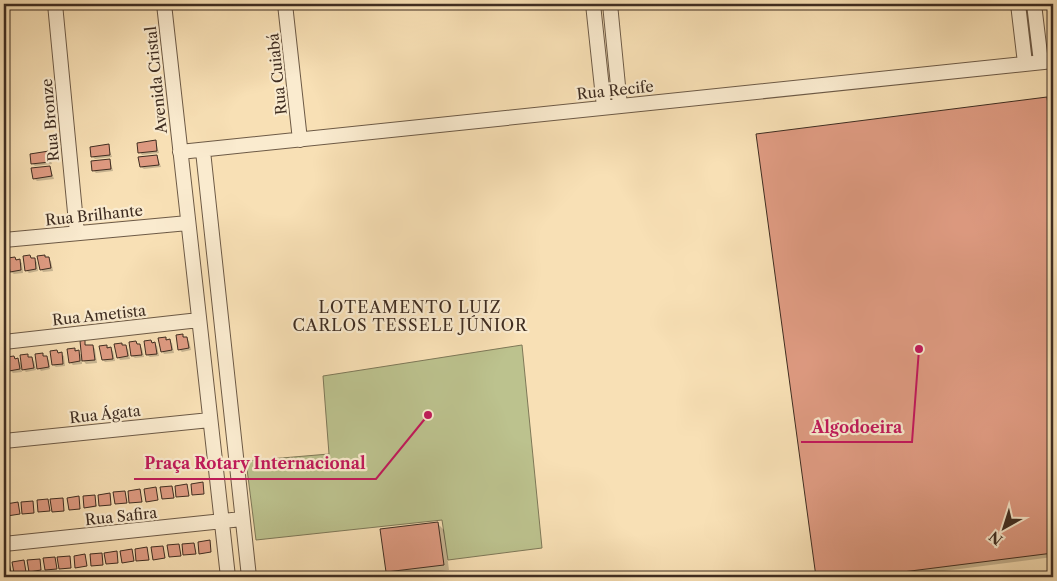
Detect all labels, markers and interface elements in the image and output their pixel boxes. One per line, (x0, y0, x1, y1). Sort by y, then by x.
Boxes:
street label: Avenida Cristal (141, 25, 171, 136)
street label: Rua Cuiabá (263, 32, 291, 116)
street label: Rua Recife (576, 77, 654, 103)
street label: Rua Bronze (37, 78, 63, 162)
street label: Rua Brilhante (44, 200, 144, 230)
district label: LOTEAMENTO LUIZ CARLOS TESSELE JÚNIOR (292, 297, 528, 335)
street label: Rua Ametista (51, 301, 147, 329)
street label: Rua Ágata (69, 401, 142, 427)
callout: Algodoeira (801, 411, 912, 442)
text: Algodoeira (811, 417, 903, 437)
callout: Praça Rotary Internacional (134, 448, 376, 479)
text: Praça Rotary Internacional (144, 453, 366, 473)
street label: Rua Safira (84, 503, 158, 529)
north arrow (980, 504, 1030, 554)
text: N (985, 527, 1006, 549)

